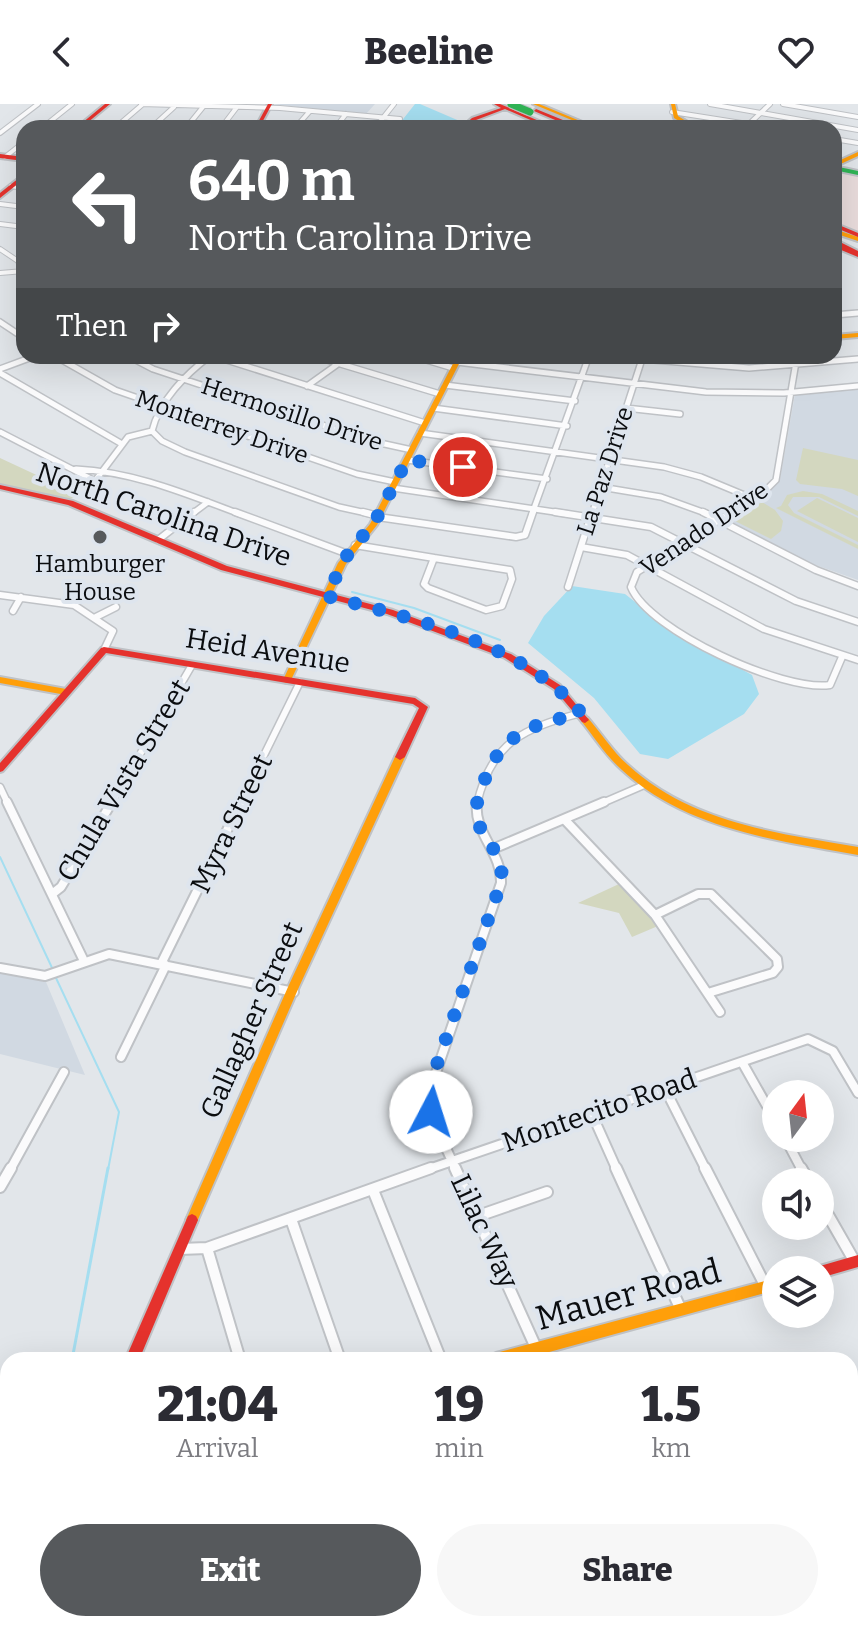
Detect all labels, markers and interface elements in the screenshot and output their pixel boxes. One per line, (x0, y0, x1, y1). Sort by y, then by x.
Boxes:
icon: back (40, 30, 84, 74)
text: Beeline (364, 30, 494, 74)
icon: heart (774, 30, 818, 74)
text: 640 m (188, 148, 355, 215)
icon: left (56, 152, 160, 256)
text: North Carolina Drive (188, 216, 532, 260)
icon: right (143, 304, 187, 348)
text: Then (56, 308, 127, 344)
street label: Hermosillo Drive (198, 371, 386, 457)
street label: Monterrey Drive (132, 384, 312, 470)
street label: La Paz Drive (571, 403, 639, 539)
pin (429, 433, 497, 501)
icon: arrive (441, 445, 485, 489)
street label: North Carolina Drive (32, 455, 296, 574)
street label: Venado Drive (635, 476, 773, 582)
marker: Hamburger House (91, 528, 109, 546)
place label: Hamburger House (35, 550, 166, 606)
street label: Heid Avenue (183, 621, 353, 680)
street label: Chula Vista Street (50, 673, 197, 887)
street label: Myra Street (184, 748, 279, 898)
street label: Gallagher Street (193, 917, 310, 1124)
street label: Montecito Road (498, 1062, 701, 1159)
position arrow (389, 1070, 473, 1154)
north arrow (762, 1080, 834, 1152)
map controls (762, 1080, 834, 1328)
button: sound (762, 1168, 834, 1240)
street label: Lilac Way (444, 1169, 525, 1294)
street label: Mauer Road (531, 1250, 725, 1339)
button: layers (762, 1256, 834, 1328)
text: 21:04 (157, 1376, 277, 1434)
text: 19 (434, 1376, 484, 1434)
text: 1.5 (641, 1376, 701, 1434)
text: Arrival (176, 1433, 258, 1464)
text: min (435, 1433, 484, 1464)
text: km (652, 1433, 691, 1464)
button: Exit (40, 1524, 421, 1616)
button: Share (437, 1524, 818, 1616)

